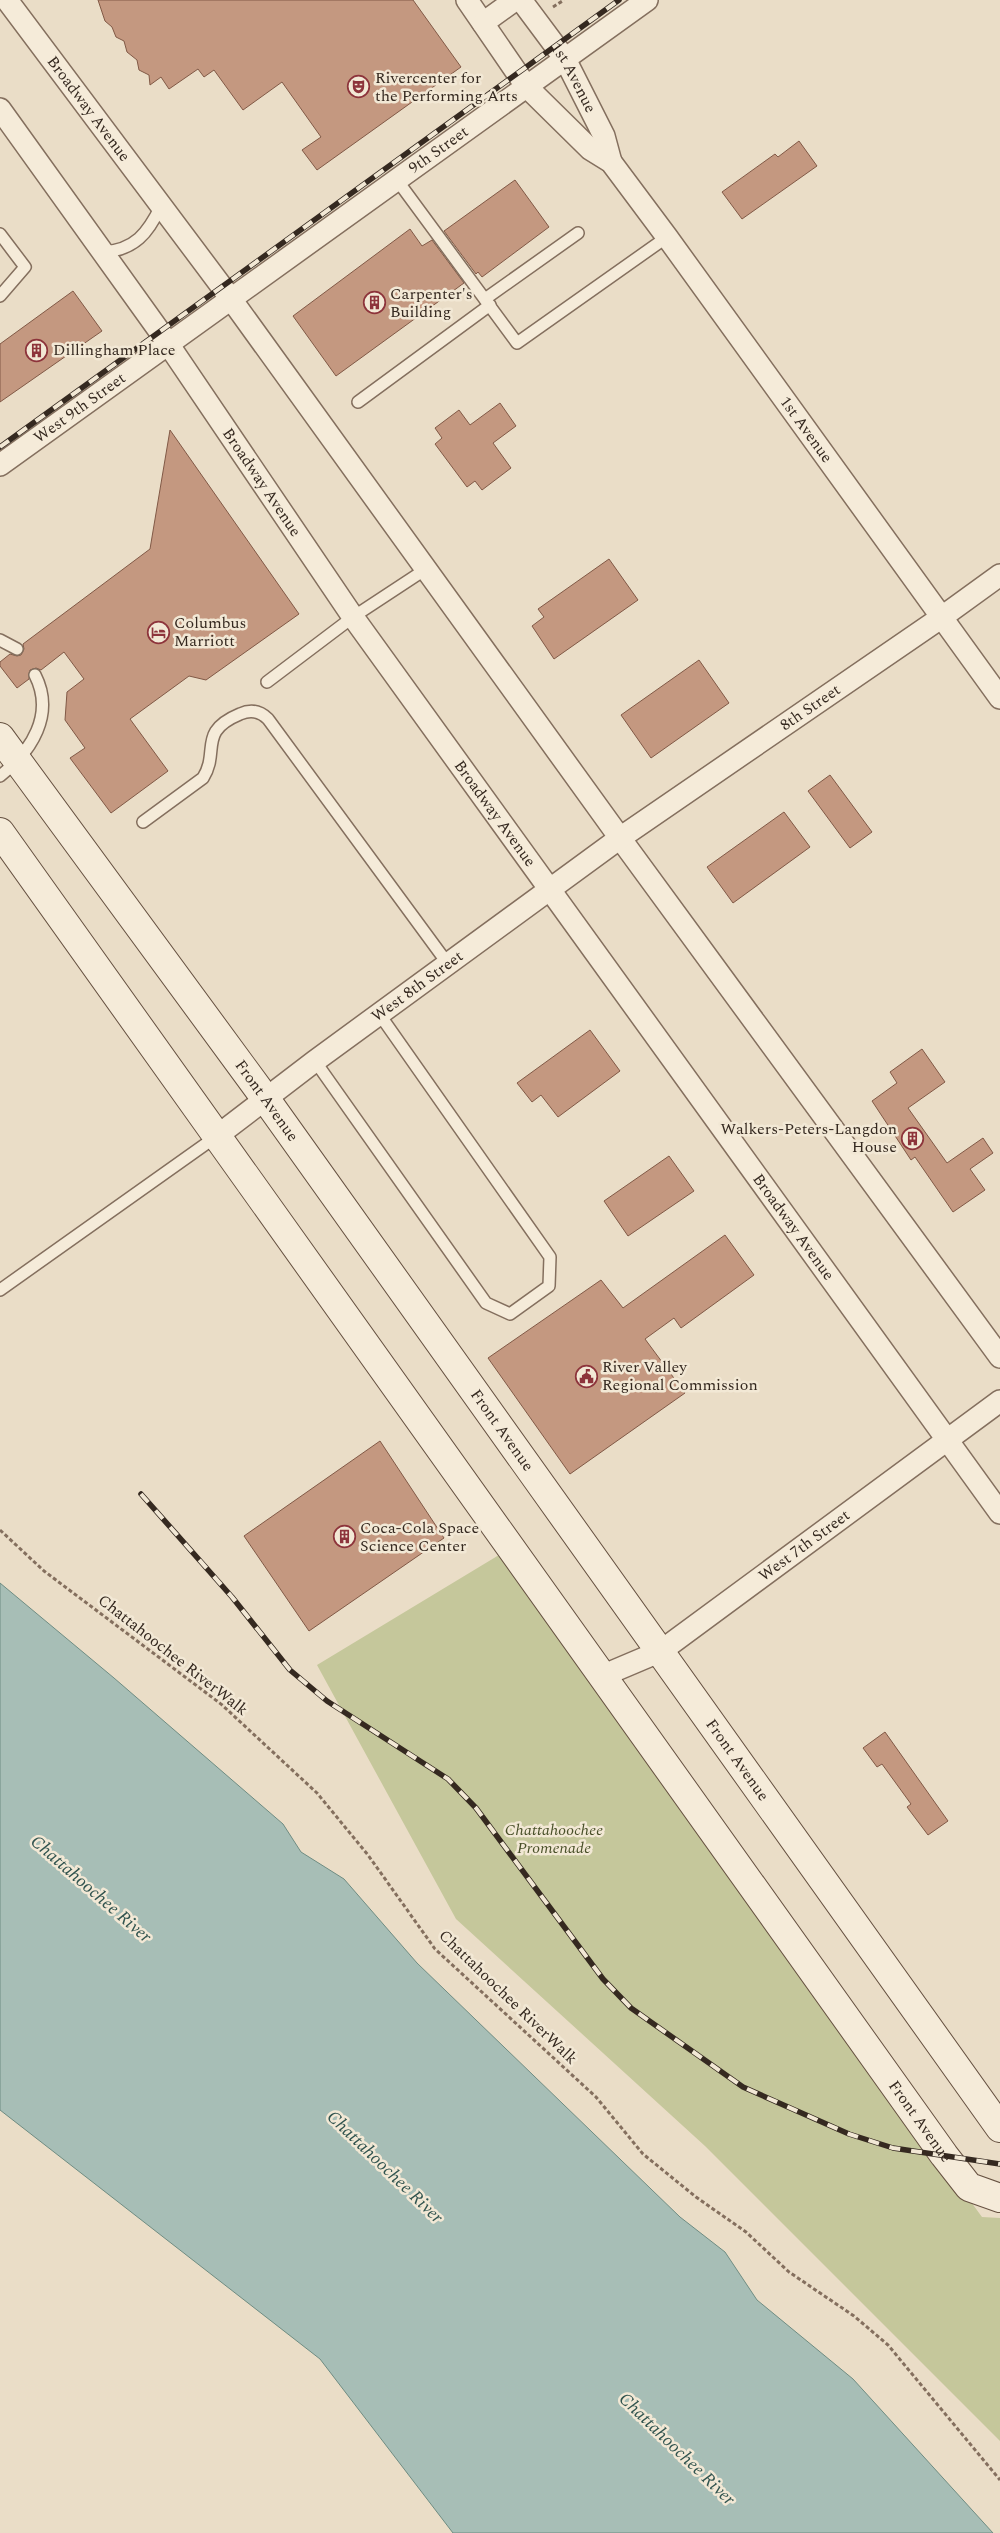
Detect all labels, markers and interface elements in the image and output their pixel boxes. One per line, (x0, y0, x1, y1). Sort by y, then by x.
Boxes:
street label: 1st Avenue (544, 37, 602, 117)
street label: Broadway Avenue (41, 51, 136, 167)
place label: Rivercenter for the Performing Arts (375, 66, 518, 108)
theatre icon: Rivercenter for the Performing Arts (347, 75, 371, 99)
street label: 9th Street (403, 120, 474, 180)
place label: Carpenter's Building (390, 282, 473, 324)
building icon: Carpenter's Building (362, 291, 386, 315)
building icon: Dillingham Place (25, 338, 49, 362)
place label: Dillingham Place (53, 338, 176, 362)
street label: West 9th Street (28, 366, 131, 449)
street label: 1st Avenue (774, 391, 838, 468)
street label: Broadway Avenue (216, 423, 307, 542)
place label: Columbus Marriott (174, 611, 246, 653)
hotel icon: Columbus Marriott (146, 620, 170, 644)
street label: 8th Street (775, 678, 846, 737)
street label: Broadway Avenue (448, 755, 542, 872)
street label: West 8th Street (366, 944, 468, 1028)
street label: Front Avenue (229, 1055, 305, 1147)
place label: Walkers-Peters-Langdon House (721, 1117, 897, 1159)
building icon: Walkers-Peters-Langdon House (901, 1126, 925, 1150)
street label: Broadway Avenue (747, 1169, 840, 1285)
place label: River Valley Regional Commission (602, 1355, 758, 1397)
public building icon: River Valley Regional Commission (574, 1364, 598, 1388)
street label: Front Avenue (464, 1384, 540, 1476)
street label: West 7th Street (753, 1503, 855, 1587)
place label: Coca-Cola Space Science Center (360, 1516, 479, 1558)
building icon: Coca-Cola Space Science Center (332, 1525, 356, 1549)
street label: Chattahoochee RiverWalk (93, 1589, 253, 1721)
street label: Front Avenue (700, 1714, 775, 1806)
park label: Chattahoochee Promenade (505, 1818, 603, 1860)
water label: Chattahoochee River (24, 1829, 158, 1950)
street label: Chattahoochee RiverWalk (433, 1924, 583, 2070)
street label: Front Avenue (882, 2075, 958, 2168)
water label: Chattahoochee River (321, 2104, 450, 2230)
water label: Chattahoochee River (613, 2386, 742, 2512)

